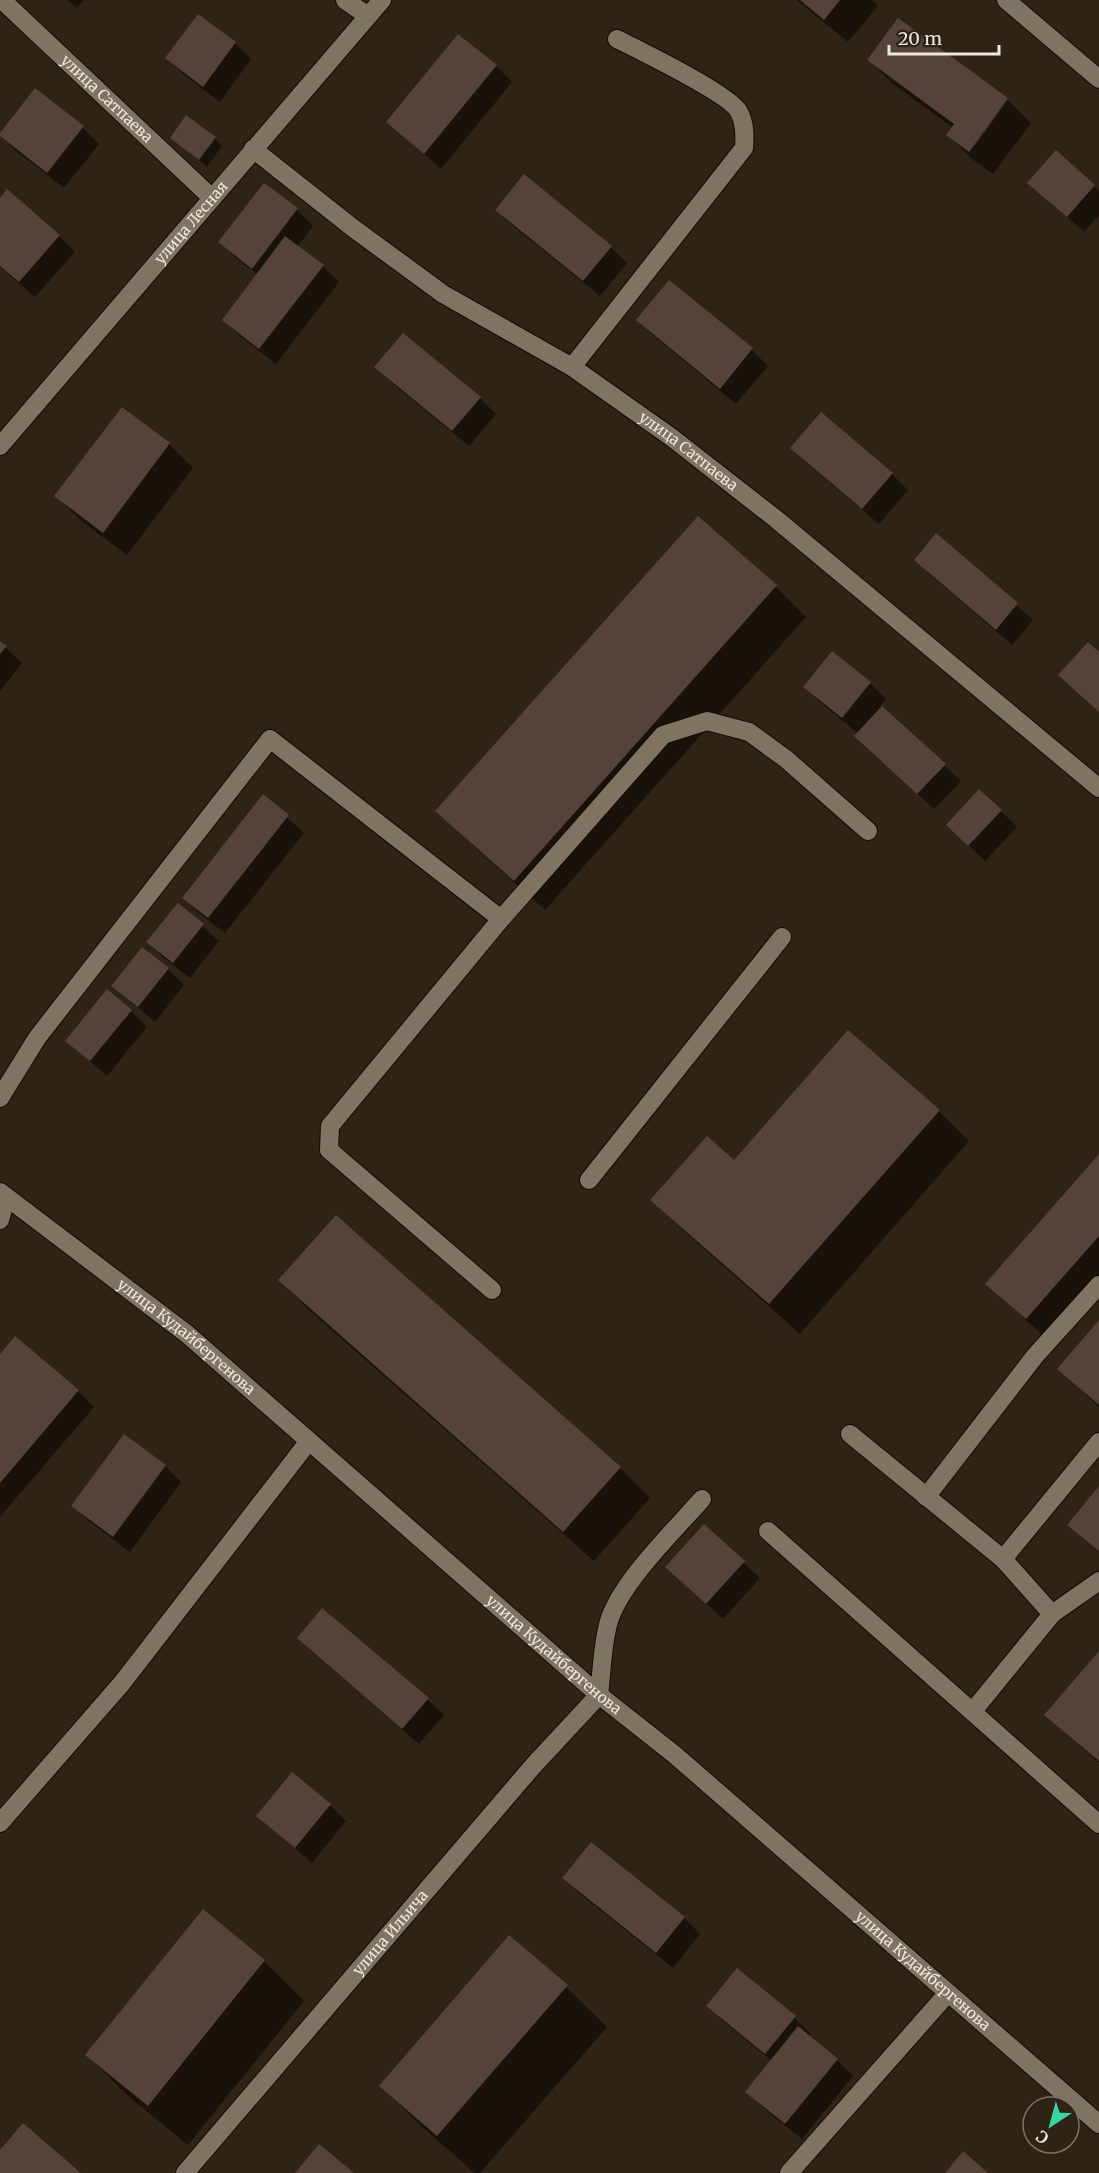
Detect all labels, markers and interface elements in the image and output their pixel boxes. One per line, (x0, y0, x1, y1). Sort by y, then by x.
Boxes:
scale bar (889, 18, 998, 56)
text: 20 m (898, 27, 942, 50)
street label: улица Сатпаева (57, 51, 157, 146)
street label: улица Лесная (150, 177, 232, 268)
street label: улица Сатпаева (635, 407, 742, 495)
street label: улица Кудайбергенова (114, 1274, 260, 1399)
street label: улица Кудайбергенова (482, 1591, 626, 1718)
street label: улица Ильича (348, 1886, 432, 1979)
street label: улица Кудайбергенова (852, 1906, 995, 2034)
north arrow (1021, 2095, 1081, 2155)
text: С (1032, 2126, 1052, 2148)

